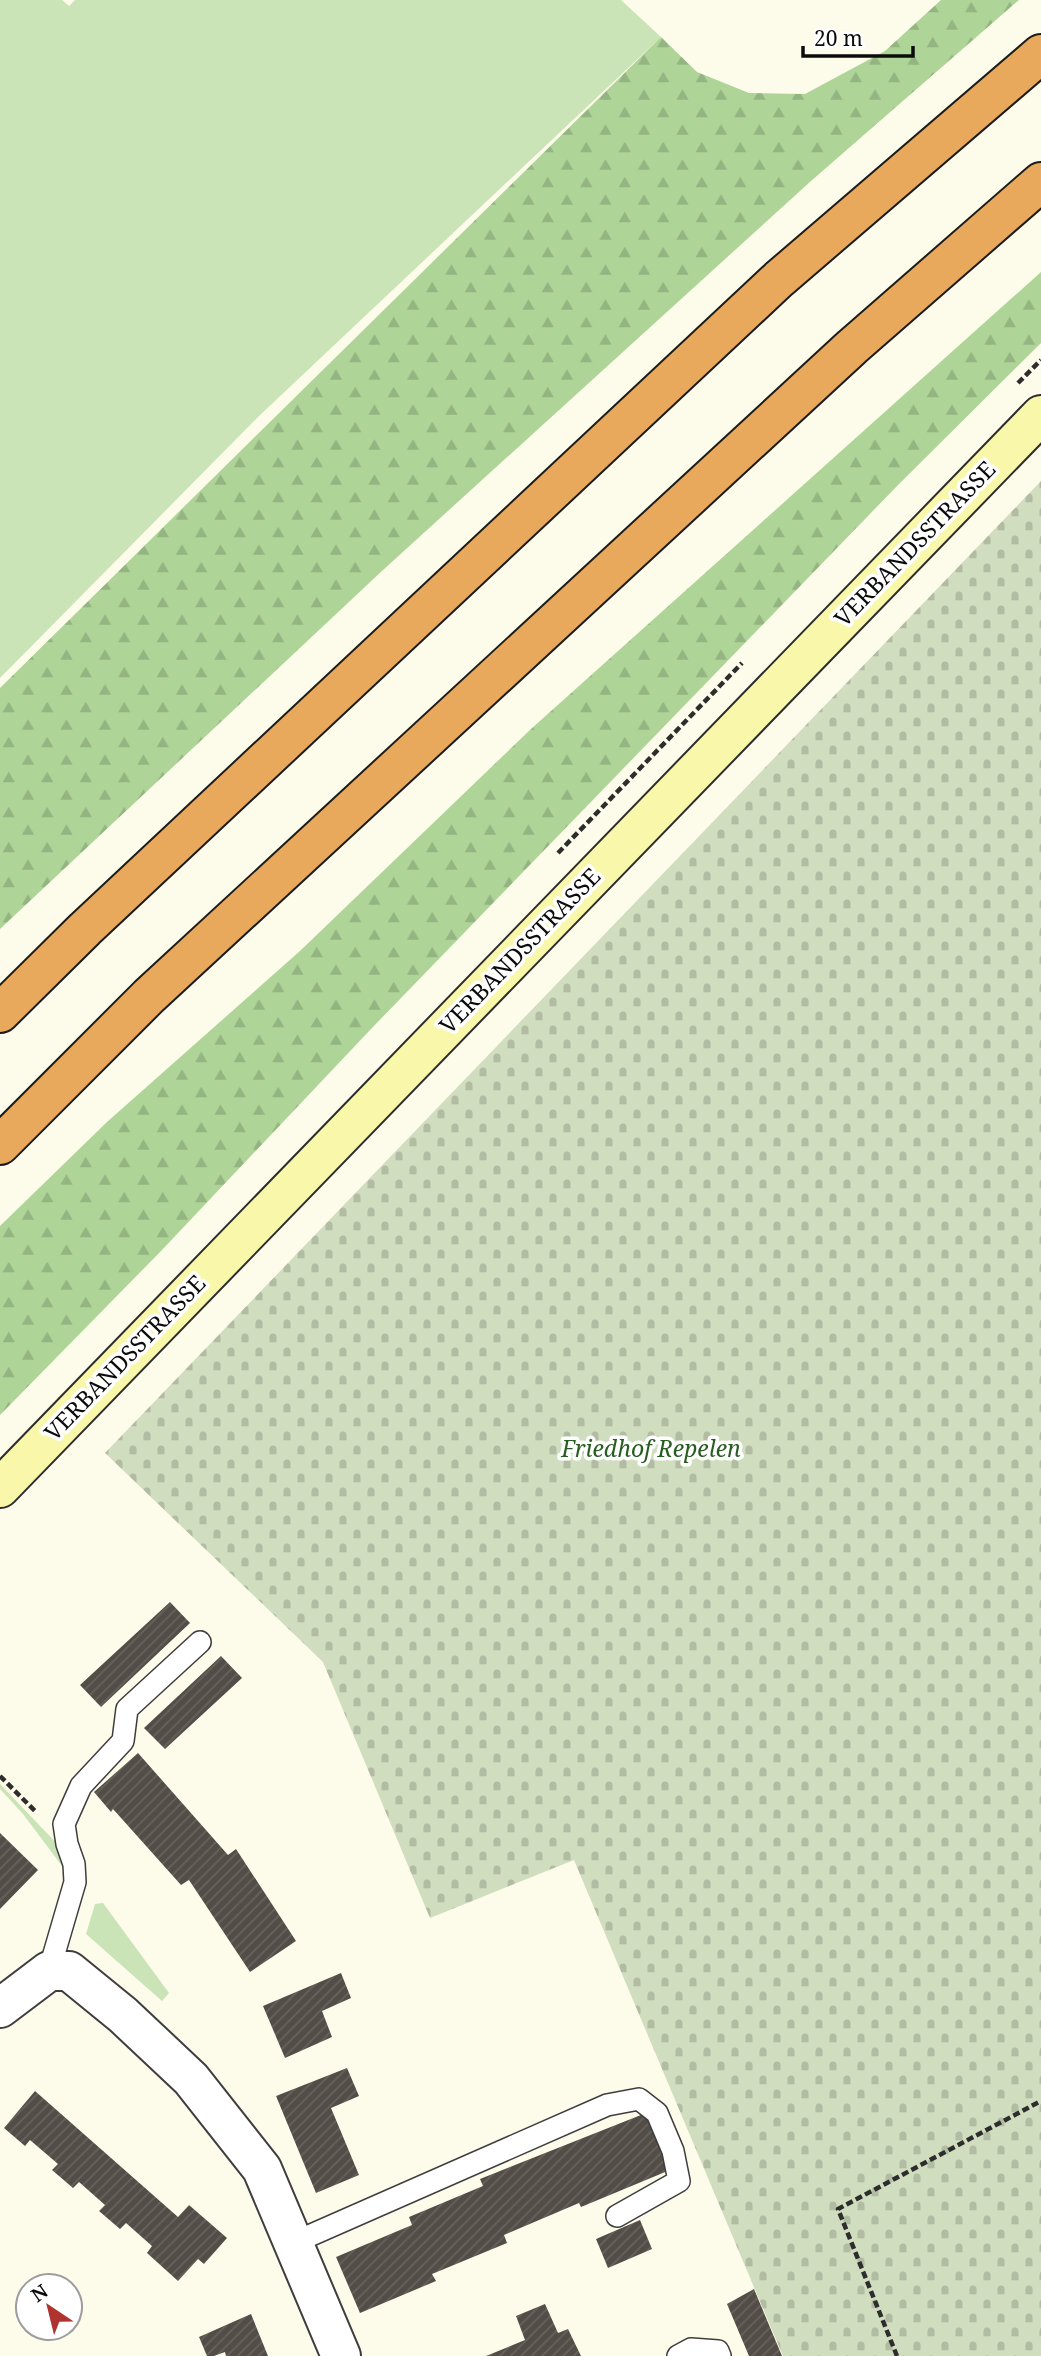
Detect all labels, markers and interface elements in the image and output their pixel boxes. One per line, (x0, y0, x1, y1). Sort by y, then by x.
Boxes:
scale bar (803, 14, 913, 58)
text: 20 m (814, 24, 863, 52)
street label: VERBANDSSTRASSE (827, 453, 1002, 633)
street label: VERBANDSSTRASSE (432, 860, 607, 1040)
street label: VERBANDSSTRASSE (37, 1267, 212, 1447)
park label: Friedhof Repelen (560, 1432, 741, 1464)
north arrow (14, 2272, 84, 2342)
text: N (26, 2278, 53, 2308)

